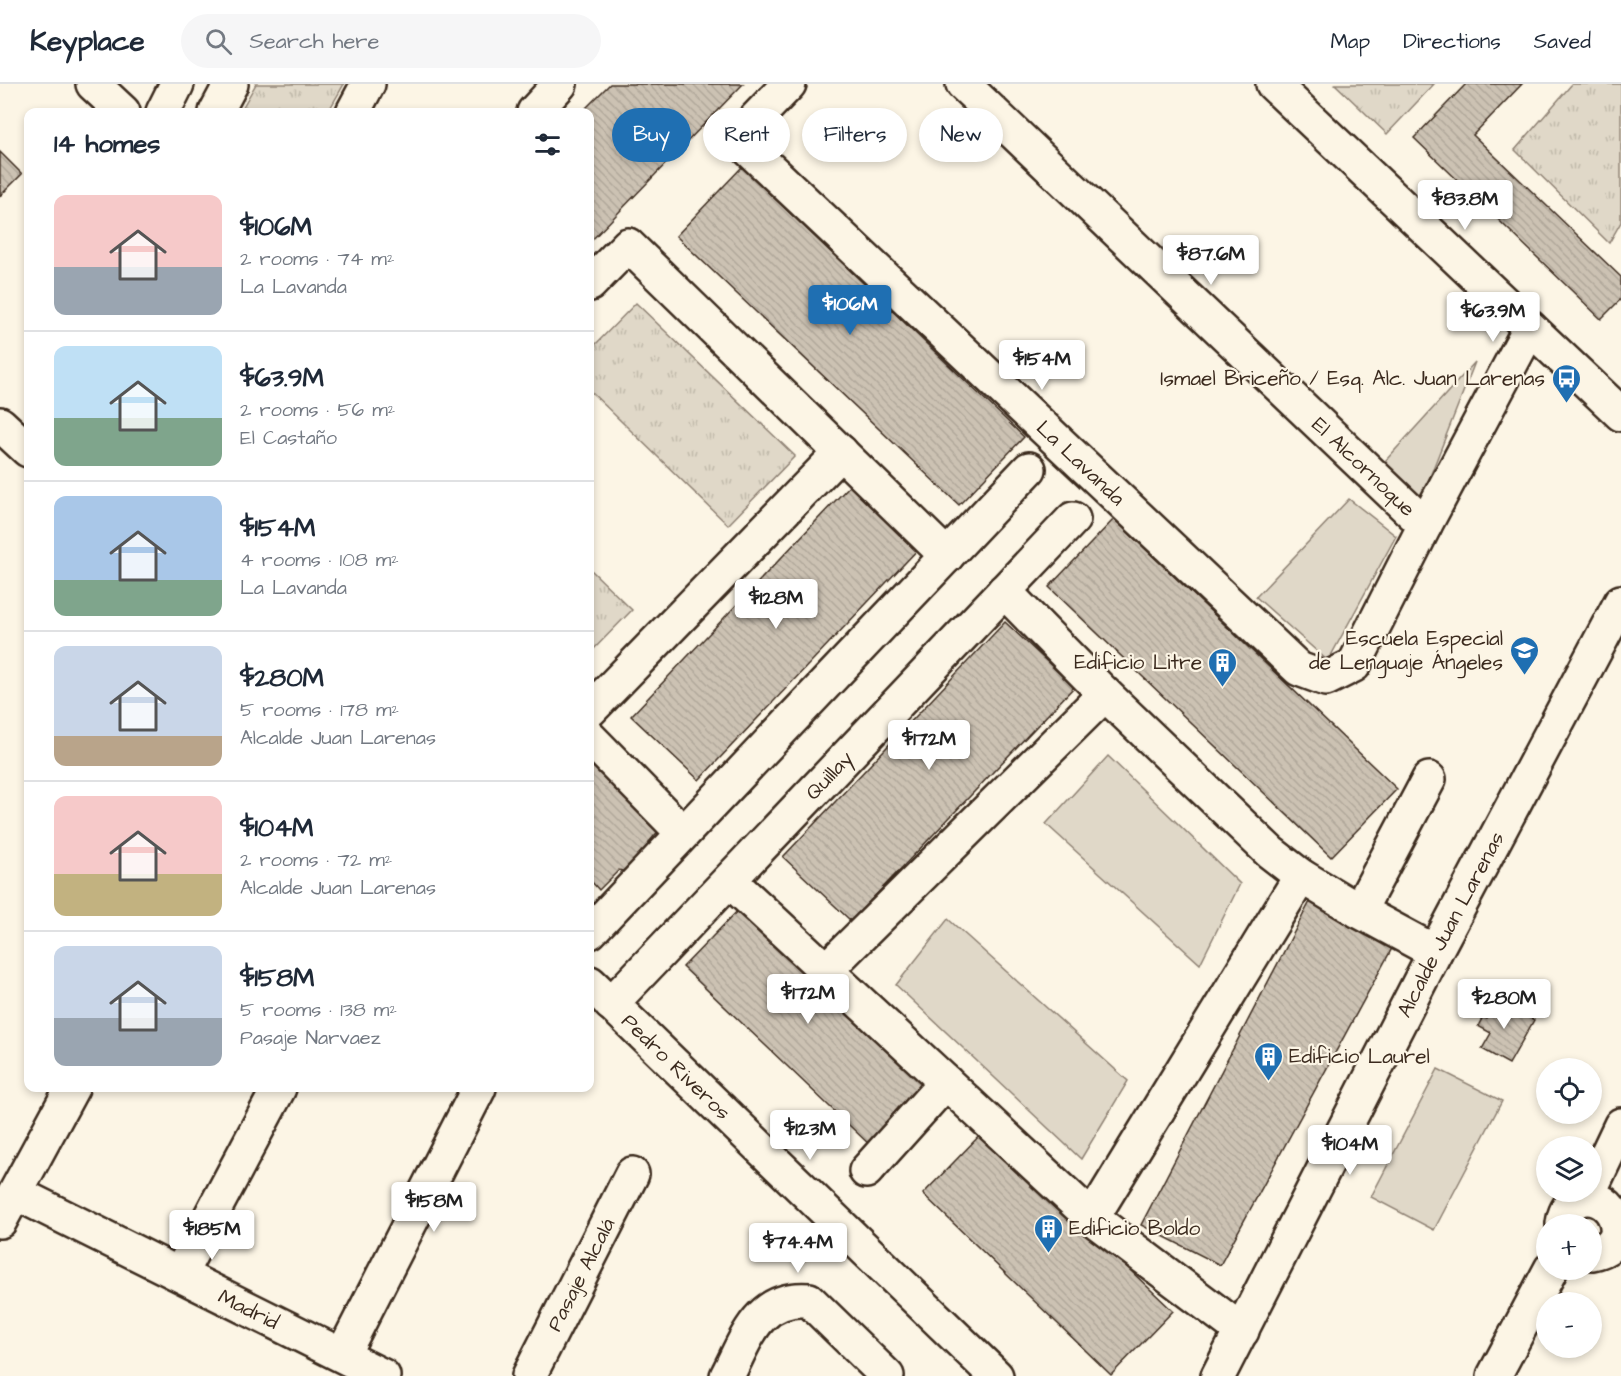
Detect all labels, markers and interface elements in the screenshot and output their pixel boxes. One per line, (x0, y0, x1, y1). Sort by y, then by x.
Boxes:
search box (181, 14, 601, 68)
text: Keyplace (30, 22, 145, 61)
icon: search (202, 25, 235, 58)
text: Search here (250, 26, 379, 57)
text: Map (1330, 27, 1370, 56)
text: Directions (1403, 27, 1501, 56)
text: Saved (1534, 27, 1591, 56)
chip: Buy (612, 108, 691, 162)
chip: Rent (703, 108, 790, 162)
chip: Filters (802, 108, 907, 162)
chip: New (919, 108, 1003, 162)
text: 14 homes (54, 126, 160, 162)
icon: filters (531, 128, 564, 161)
pin: $83.8M (1416, 180, 1514, 231)
text: $83.8M (1432, 185, 1498, 213)
text: $106M (240, 209, 312, 245)
icon: home (102, 219, 174, 291)
pin: $87.6M (1162, 235, 1260, 286)
text: $87.6M (1177, 240, 1245, 268)
text: 2 rooms · 74 m² (240, 245, 394, 273)
text: La Lavanda (240, 273, 347, 301)
pin: $106M (808, 285, 892, 336)
text: $106M (822, 290, 878, 318)
pin: $63.9M (1444, 292, 1542, 343)
text: $63.9M (1461, 297, 1525, 325)
pin: $154M (1000, 340, 1084, 391)
text: $154M (1013, 345, 1071, 373)
text: $63.9M (240, 360, 324, 396)
bus stop icon: Ismael Briceño / Esq. Alc. Juan Larenas (1550, 362, 1582, 404)
place label: Ismael Briceño / Esq. Alc. Juan Larenas (1160, 364, 1545, 393)
icon: home (102, 370, 174, 442)
text: 2 rooms · 56 m² (240, 396, 395, 424)
street label: El Alcornoque (1305, 411, 1421, 523)
street label: La Lavanda (1030, 414, 1132, 513)
text: El Castaño (240, 424, 337, 452)
text: $154M (240, 510, 315, 546)
icon: home (102, 520, 174, 592)
text: 4 rooms · 108 m² (240, 546, 399, 574)
text: La Lavanda (240, 574, 347, 602)
pin: $128M (734, 579, 818, 630)
text: $128M (749, 584, 803, 612)
place label: Escuela Especial de Lenguaje Ángeles (1309, 624, 1503, 679)
school or university icon: Escuela Especial de Lenguaje Ángeles (1508, 634, 1540, 676)
building icon: Edificio Litre (1207, 646, 1239, 688)
place label: Edificio Litre (1074, 648, 1202, 677)
text: $280M (240, 660, 324, 696)
icon: home (102, 670, 174, 742)
text: 5 rooms · 178 m² (240, 696, 399, 724)
pin: $172M (887, 720, 971, 771)
text: Alcalde Juan Larenas (240, 724, 436, 752)
text: $172M (902, 725, 956, 753)
street label: Quillay (799, 744, 861, 806)
text: $104M (240, 810, 313, 846)
icon: home (102, 820, 174, 892)
street label: Alcalde Juan Larenas (1390, 826, 1511, 1022)
text: 2 rooms · 72 m² (240, 846, 392, 874)
text: Alcalde Juan Larenas (240, 874, 436, 902)
text: $158M (240, 960, 315, 996)
icon: home (102, 970, 174, 1042)
pin: $172M (766, 974, 850, 1025)
text: $172M (781, 979, 835, 1007)
pin: $280M (1462, 979, 1546, 1030)
text: $280M (1472, 984, 1536, 1012)
text: 5 rooms · 138 m² (240, 996, 397, 1024)
street label: Pedro Riveros (615, 1007, 737, 1127)
text: Pasaje Narvaez (240, 1024, 381, 1052)
building icon: Edificio Laurel (1252, 1040, 1284, 1082)
place label: Edificio Laurel (1289, 1042, 1430, 1071)
map controls (1536, 1058, 1602, 1358)
button: locate (1536, 1058, 1602, 1124)
pin: $123M (768, 1110, 852, 1161)
text: $123M (784, 1115, 836, 1143)
pin: $104M (1308, 1125, 1392, 1176)
text: $104M (1322, 1130, 1378, 1158)
button: layers (1536, 1136, 1602, 1202)
pin: $158M (392, 1182, 476, 1233)
text: $158M (405, 1187, 463, 1215)
pin: $185M (170, 1210, 254, 1261)
building icon: Edificio Boldo (1032, 1212, 1064, 1254)
street label: Pasaje Alcalá (540, 1213, 622, 1336)
place label: Edificio Boldo (1069, 1214, 1201, 1243)
button: + (1536, 1214, 1602, 1280)
text: $185M (183, 1215, 241, 1243)
pin: $74.4M (749, 1223, 847, 1274)
text: $74.4M (763, 1228, 833, 1256)
street label: Madrid (213, 1282, 284, 1337)
button: − (1536, 1292, 1602, 1358)

